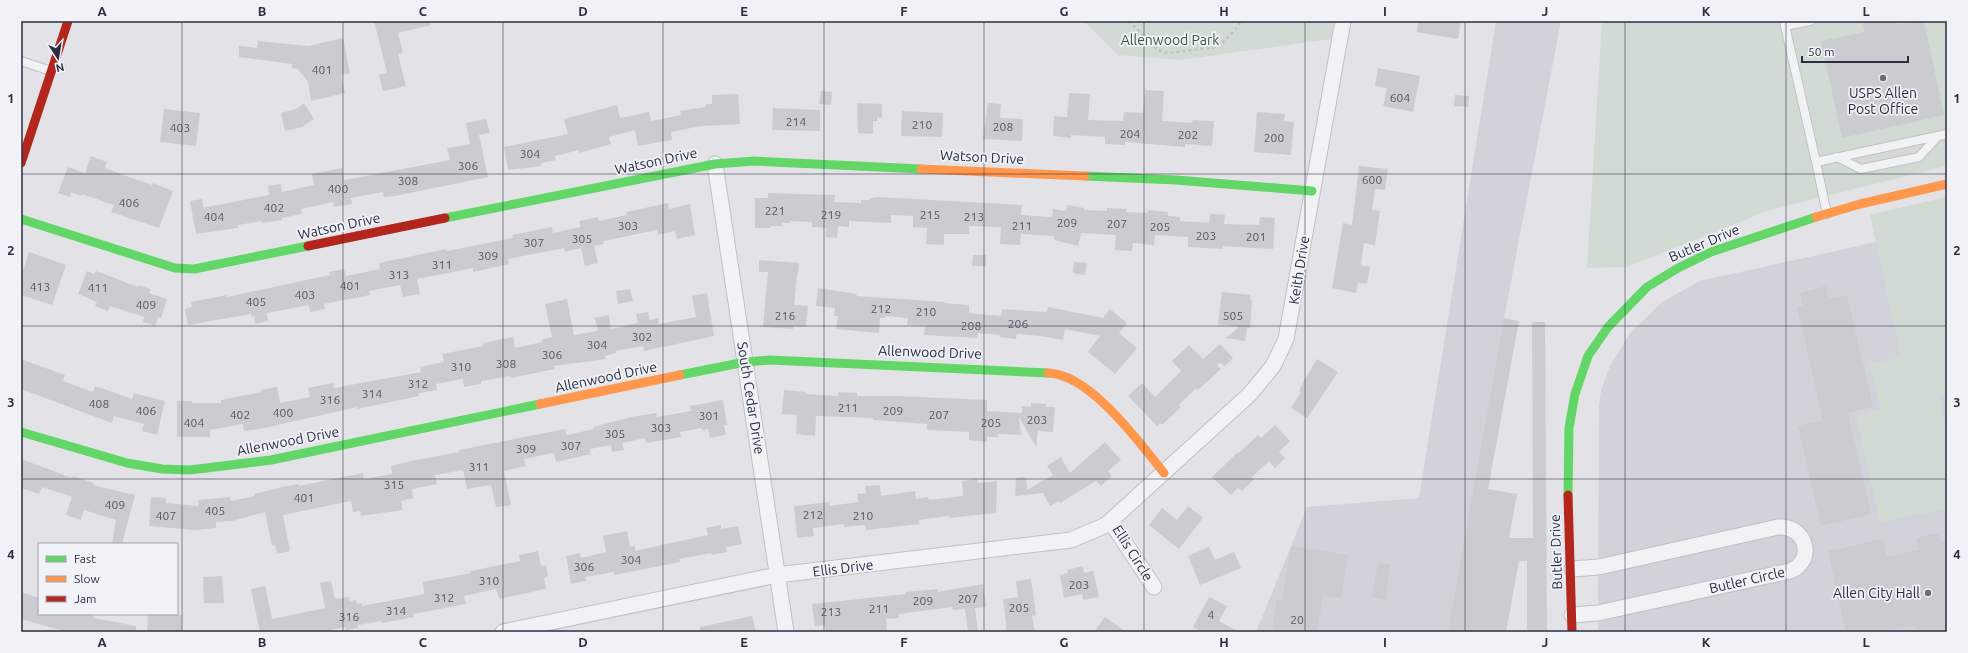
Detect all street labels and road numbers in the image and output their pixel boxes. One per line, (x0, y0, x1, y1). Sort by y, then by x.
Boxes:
street label: Watson Drive (613, 144, 699, 178)
street label: Watson Drive (940, 147, 1024, 167)
street label: Watson Drive (296, 209, 382, 243)
street label: Butler Drive (1666, 221, 1742, 265)
street label: Keith Drive (1286, 235, 1312, 305)
street label: South Cedar Drive (734, 341, 768, 455)
street label: Allenwood Drive (878, 342, 982, 362)
street label: Allenwood Drive (554, 358, 658, 396)
street label: Allenwood Drive (235, 423, 341, 459)
street label: Butler Drive (1547, 514, 1565, 590)
street label: Ellis Circle (1110, 522, 1156, 584)
street label: Ellis Drive (812, 556, 874, 580)
street label: Butler Circle (1707, 563, 1787, 597)

